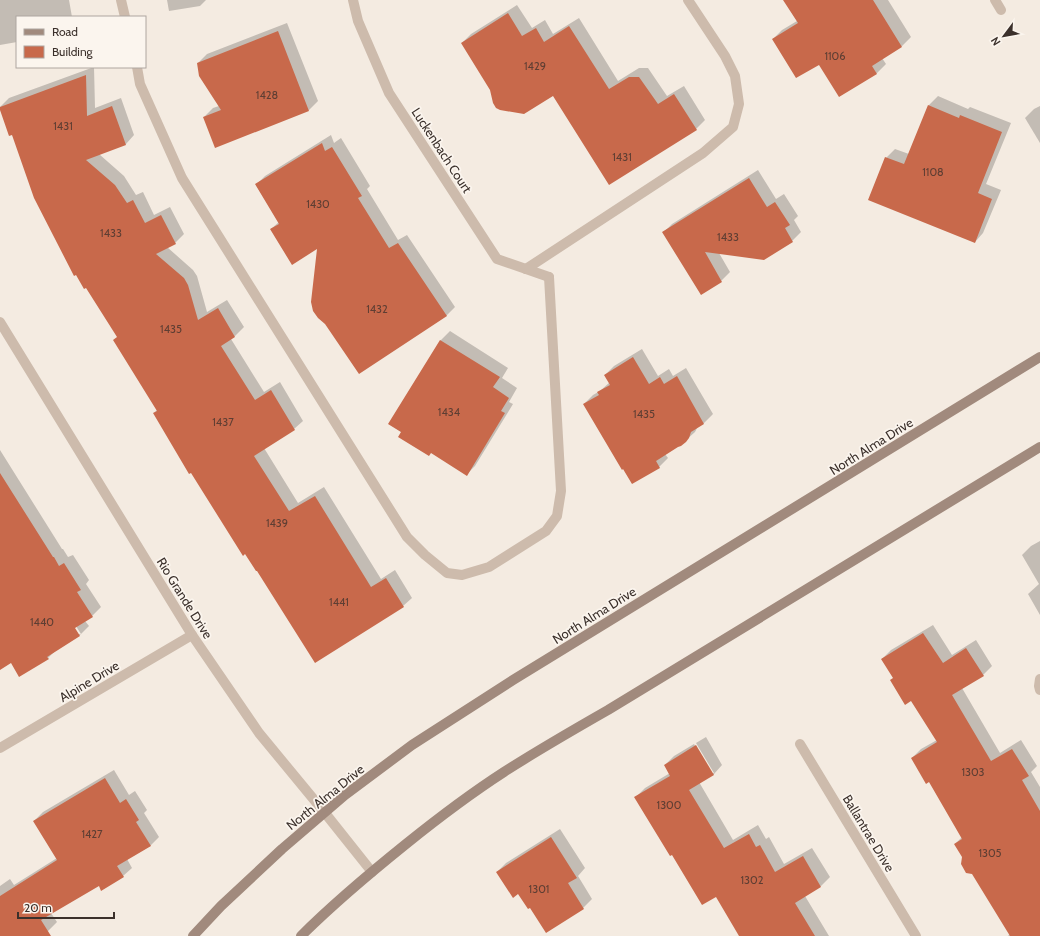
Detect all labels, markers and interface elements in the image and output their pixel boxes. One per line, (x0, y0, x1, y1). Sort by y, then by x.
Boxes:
legend (16, 16, 146, 68)
north arrow (984, 16, 1024, 56)
text: Road (52, 24, 78, 39)
text: N (988, 34, 1004, 48)
text: Building (52, 44, 94, 59)
house number: 1106 (824, 49, 846, 63)
house number: 1429 (524, 59, 546, 73)
house number: 1428 (256, 88, 278, 102)
street label: Luckenbach Court (409, 104, 476, 196)
house number: 1431 (53, 119, 73, 133)
house number: 1431 (612, 150, 632, 164)
house number: 1108 (922, 165, 944, 179)
house number: 1430 (306, 197, 330, 211)
house number: 1433 (100, 226, 122, 240)
house number: 1433 (717, 230, 739, 244)
house number: 1432 (366, 302, 388, 316)
house number: 1435 (160, 322, 182, 336)
house number: 1434 (438, 405, 461, 419)
house number: 1435 (633, 407, 655, 421)
street label: North Alma Drive (826, 414, 916, 478)
house number: 1437 (212, 415, 234, 429)
house number: 1439 (266, 516, 288, 530)
street label: Rio Grande Drive (154, 554, 217, 642)
street label: North Alma Drive (549, 583, 639, 647)
house number: 1441 (329, 595, 349, 609)
house number: 1440 (30, 615, 54, 629)
street label: Alpine Drive (56, 657, 122, 705)
street label: North Alma Drive (283, 761, 367, 833)
house number: 1303 (961, 765, 985, 779)
street label: Ballantrae Drive (840, 792, 898, 875)
house number: 1300 (657, 798, 682, 812)
house number: 1427 (81, 827, 103, 841)
house number: 1305 (978, 846, 1002, 860)
house number: 1302 (741, 873, 764, 887)
house number: 1301 (529, 882, 549, 896)
scale bar (18, 894, 114, 920)
text: 20 m (24, 900, 52, 915)

